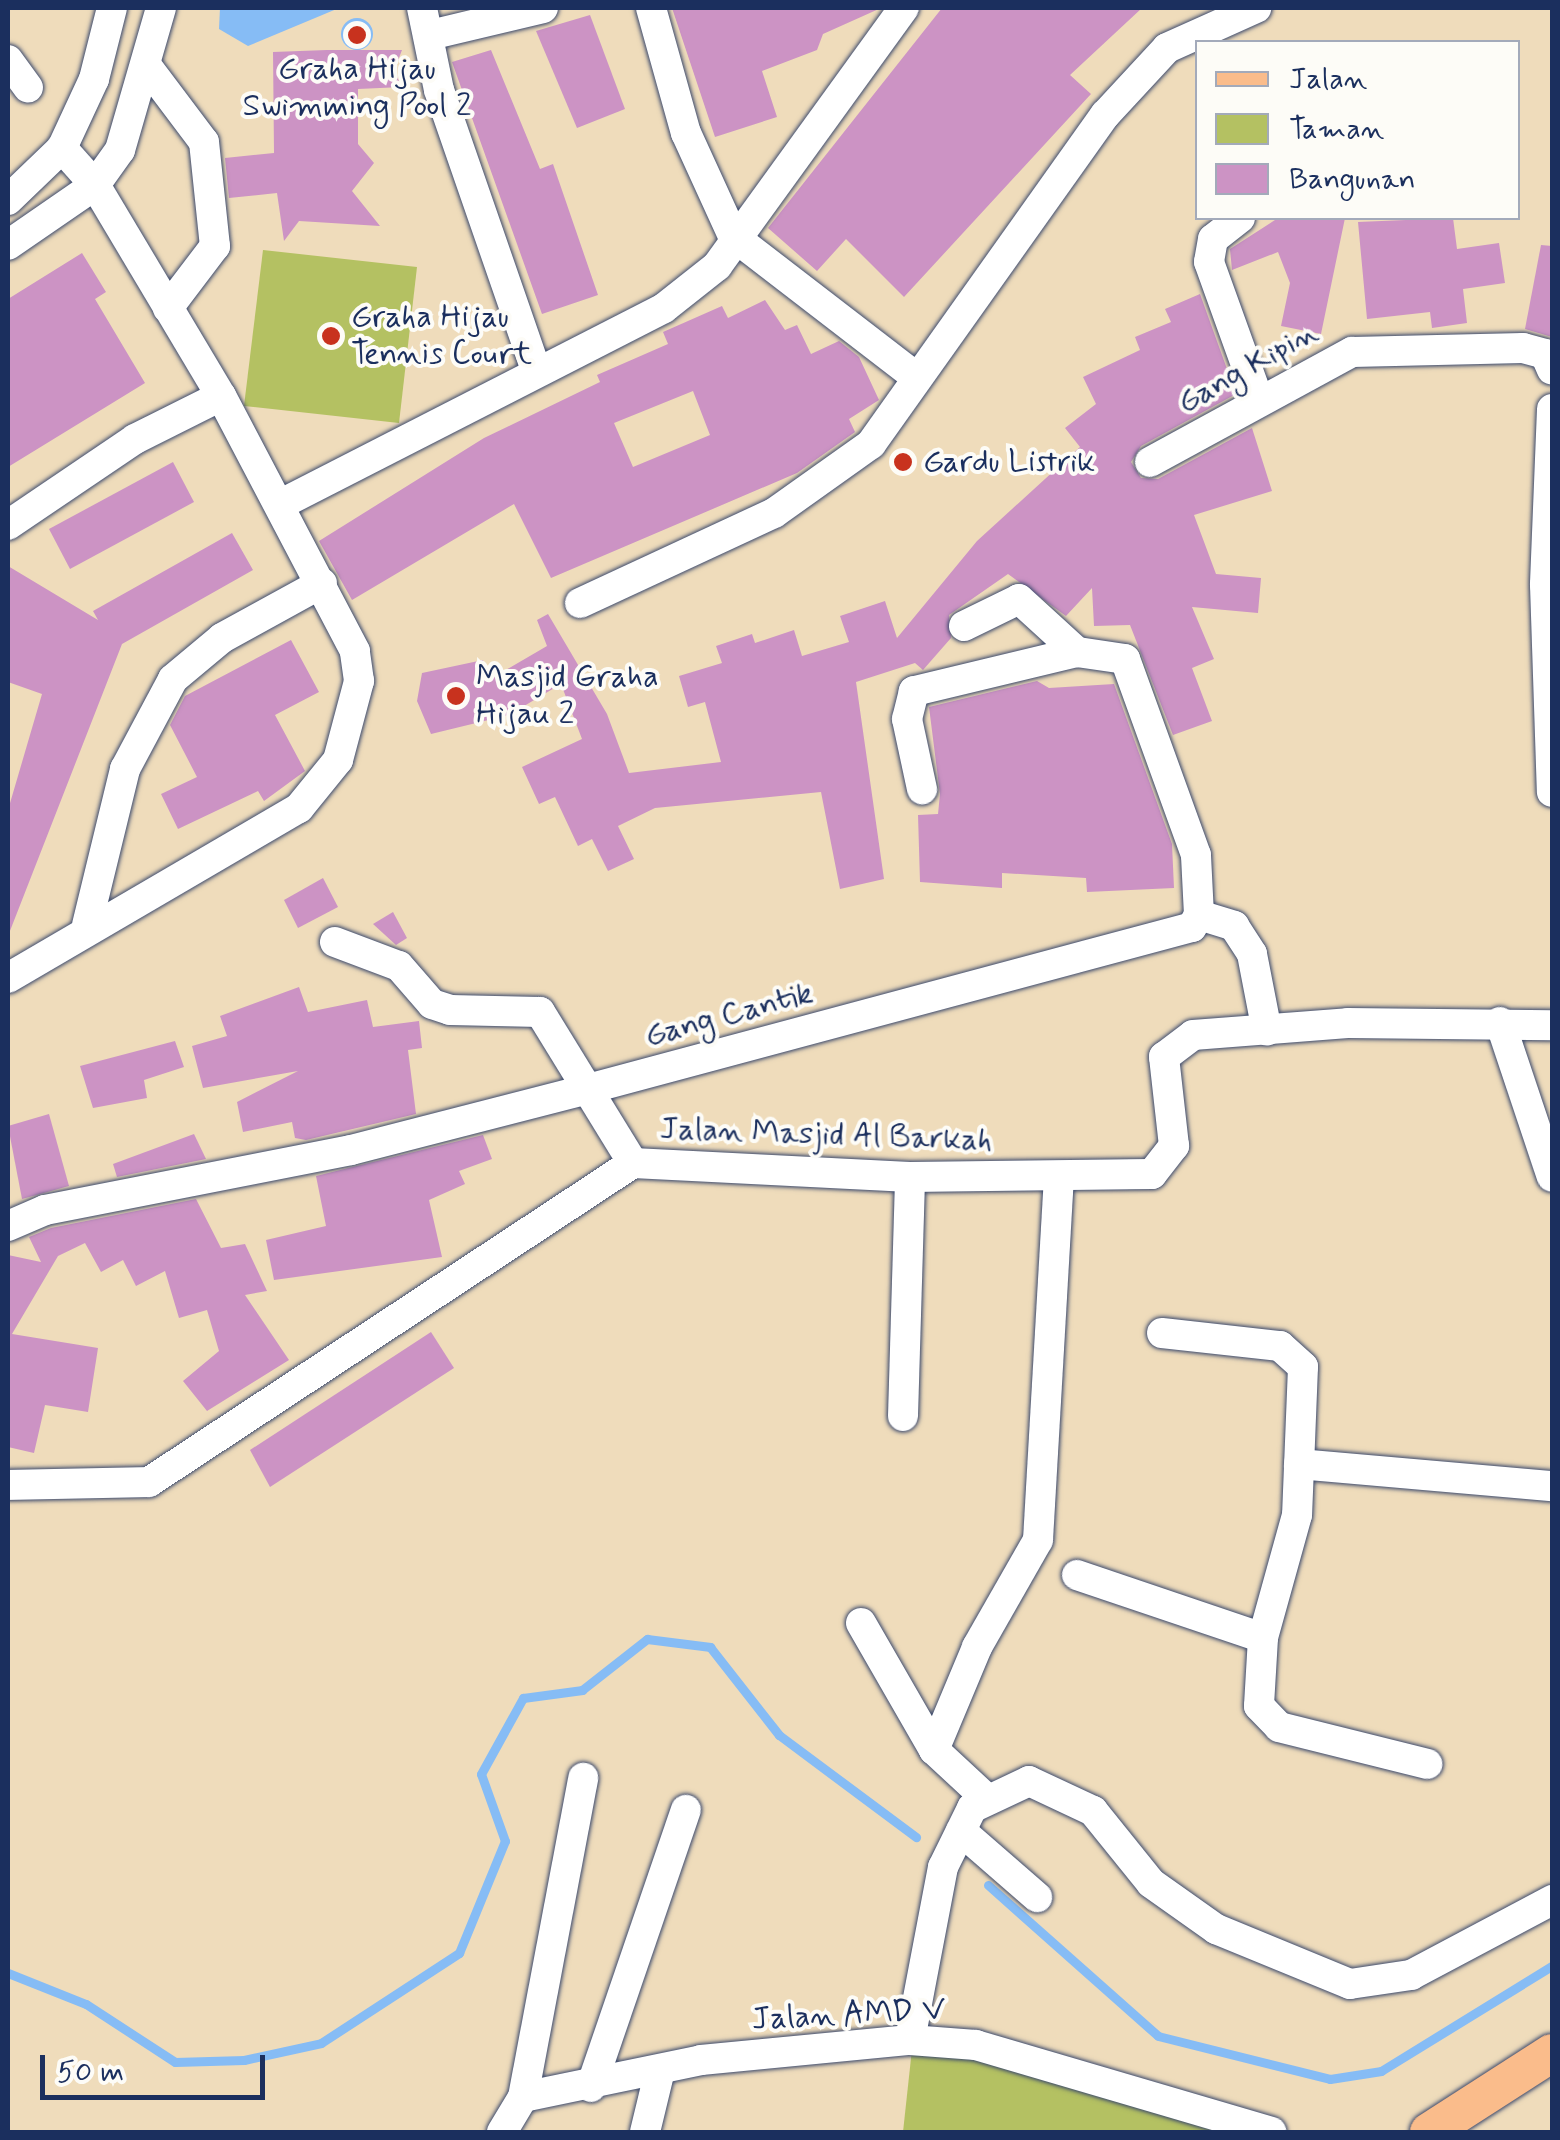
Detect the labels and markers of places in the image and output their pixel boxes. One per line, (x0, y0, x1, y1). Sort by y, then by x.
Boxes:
marker: Graha Hijau Swimming Pool 2 (346, 24, 368, 46)
place label: Graha Hijau Swimming Pool 2 (243, 51, 471, 126)
place label: Graha Hijau Tennis Court (351, 299, 529, 374)
marker: Graha Hijau Tennis Court (320, 325, 342, 347)
place label: Gardu Listrik (923, 443, 1095, 481)
marker: Gardu Listrik (892, 451, 914, 473)
place label: Masjid Graha Hijau 2 (476, 659, 655, 734)
marker: Masjid Graha Hijau 2 (445, 685, 467, 707)

